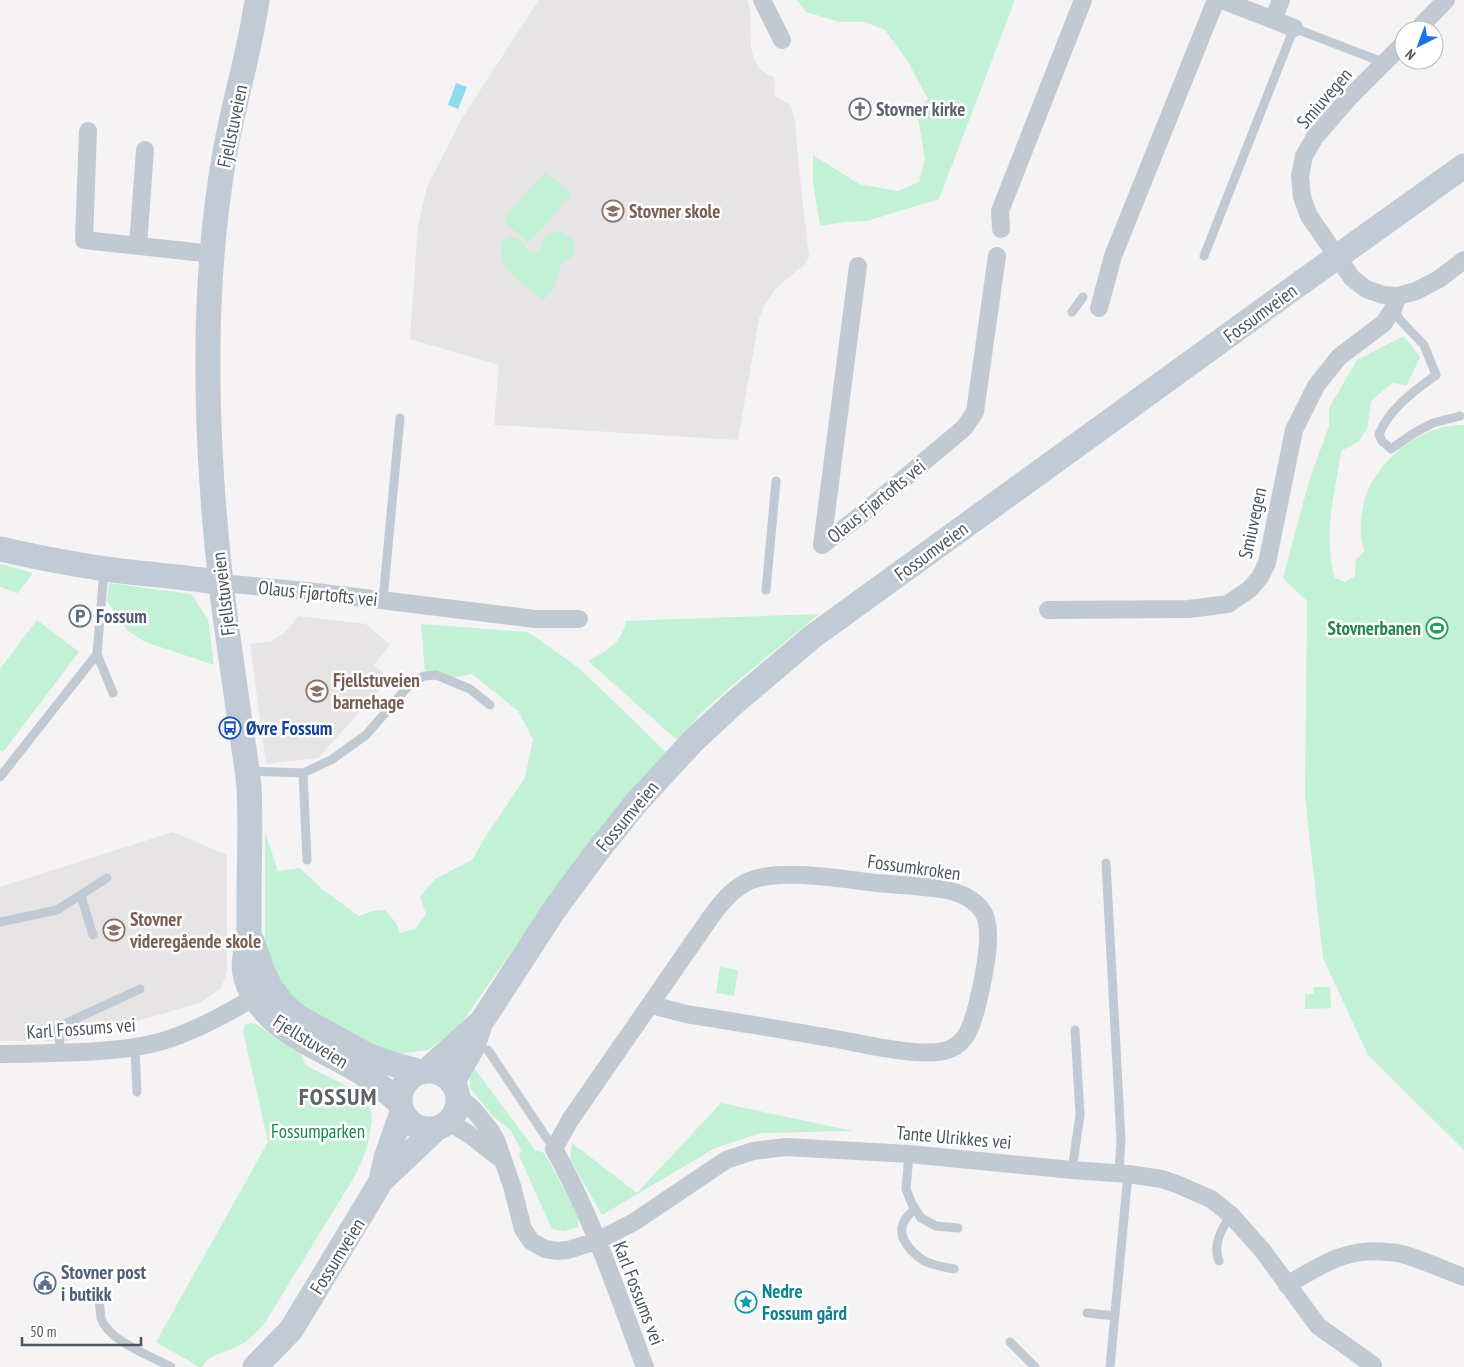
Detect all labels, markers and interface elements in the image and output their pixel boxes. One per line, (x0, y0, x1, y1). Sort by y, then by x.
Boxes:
north arrow (1394, 20, 1444, 70)
text: N (1401, 45, 1419, 64)
street label: Smiuvegen (1291, 63, 1357, 133)
street label: Fjellstuveien (212, 82, 252, 170)
church icon: Stovner kirke (848, 97, 872, 121)
place label: Stovner kirke (876, 97, 965, 121)
school or university icon: Stovner skole (601, 199, 625, 223)
place label: Stovner skole (629, 199, 720, 223)
street label: Fossumveien (1219, 278, 1301, 348)
street label: Olaus Fjørtofts vei (822, 454, 930, 548)
street label: Smiuvegen (1233, 485, 1271, 561)
street label: Fossumveien (890, 516, 972, 586)
street label: Fjellstuveien (206, 551, 240, 637)
street label: Olaus Fjørtofts vei (257, 575, 379, 611)
parking icon: Fossum (68, 604, 92, 628)
place label: Fossum (96, 604, 147, 628)
place label: Stovnerbanen (1328, 616, 1421, 640)
sports icon: Stovnerbanen (1425, 616, 1449, 640)
place label: Fjellstuveien barnehage (333, 668, 420, 714)
school or university icon: Fjellstuveien barnehage (305, 679, 329, 703)
bus stop icon: Øvre Fossum (218, 716, 242, 740)
place label: Øvre Fossum (246, 716, 332, 740)
street label: Fossumveien (590, 776, 664, 856)
street label: Fossumkroken (866, 849, 962, 885)
place label: Stovner videregående skole (129, 907, 261, 953)
school or university icon: Stovner videregående skole (102, 918, 126, 942)
street label: Fjellstuveien (269, 1009, 353, 1073)
street label: Karl Fossums vei (26, 1012, 136, 1044)
district label: FOSSUM (299, 1081, 377, 1112)
park label: Fossumparken (271, 1119, 365, 1143)
street label: Tante Ulrikkes vei (895, 1120, 1013, 1154)
street label: Fossumveien (304, 1214, 370, 1298)
street label: Karl Fossums vei (608, 1238, 670, 1348)
place label: Stovner post i butikk (61, 1260, 146, 1306)
public building icon: Stovner post i butikk (33, 1271, 57, 1295)
place label: Nedre Fossum gård (762, 1279, 847, 1325)
place icon: Nedre Fossum gård (734, 1290, 758, 1314)
scale bar (22, 1314, 141, 1346)
text: 50 m (30, 1322, 56, 1341)

